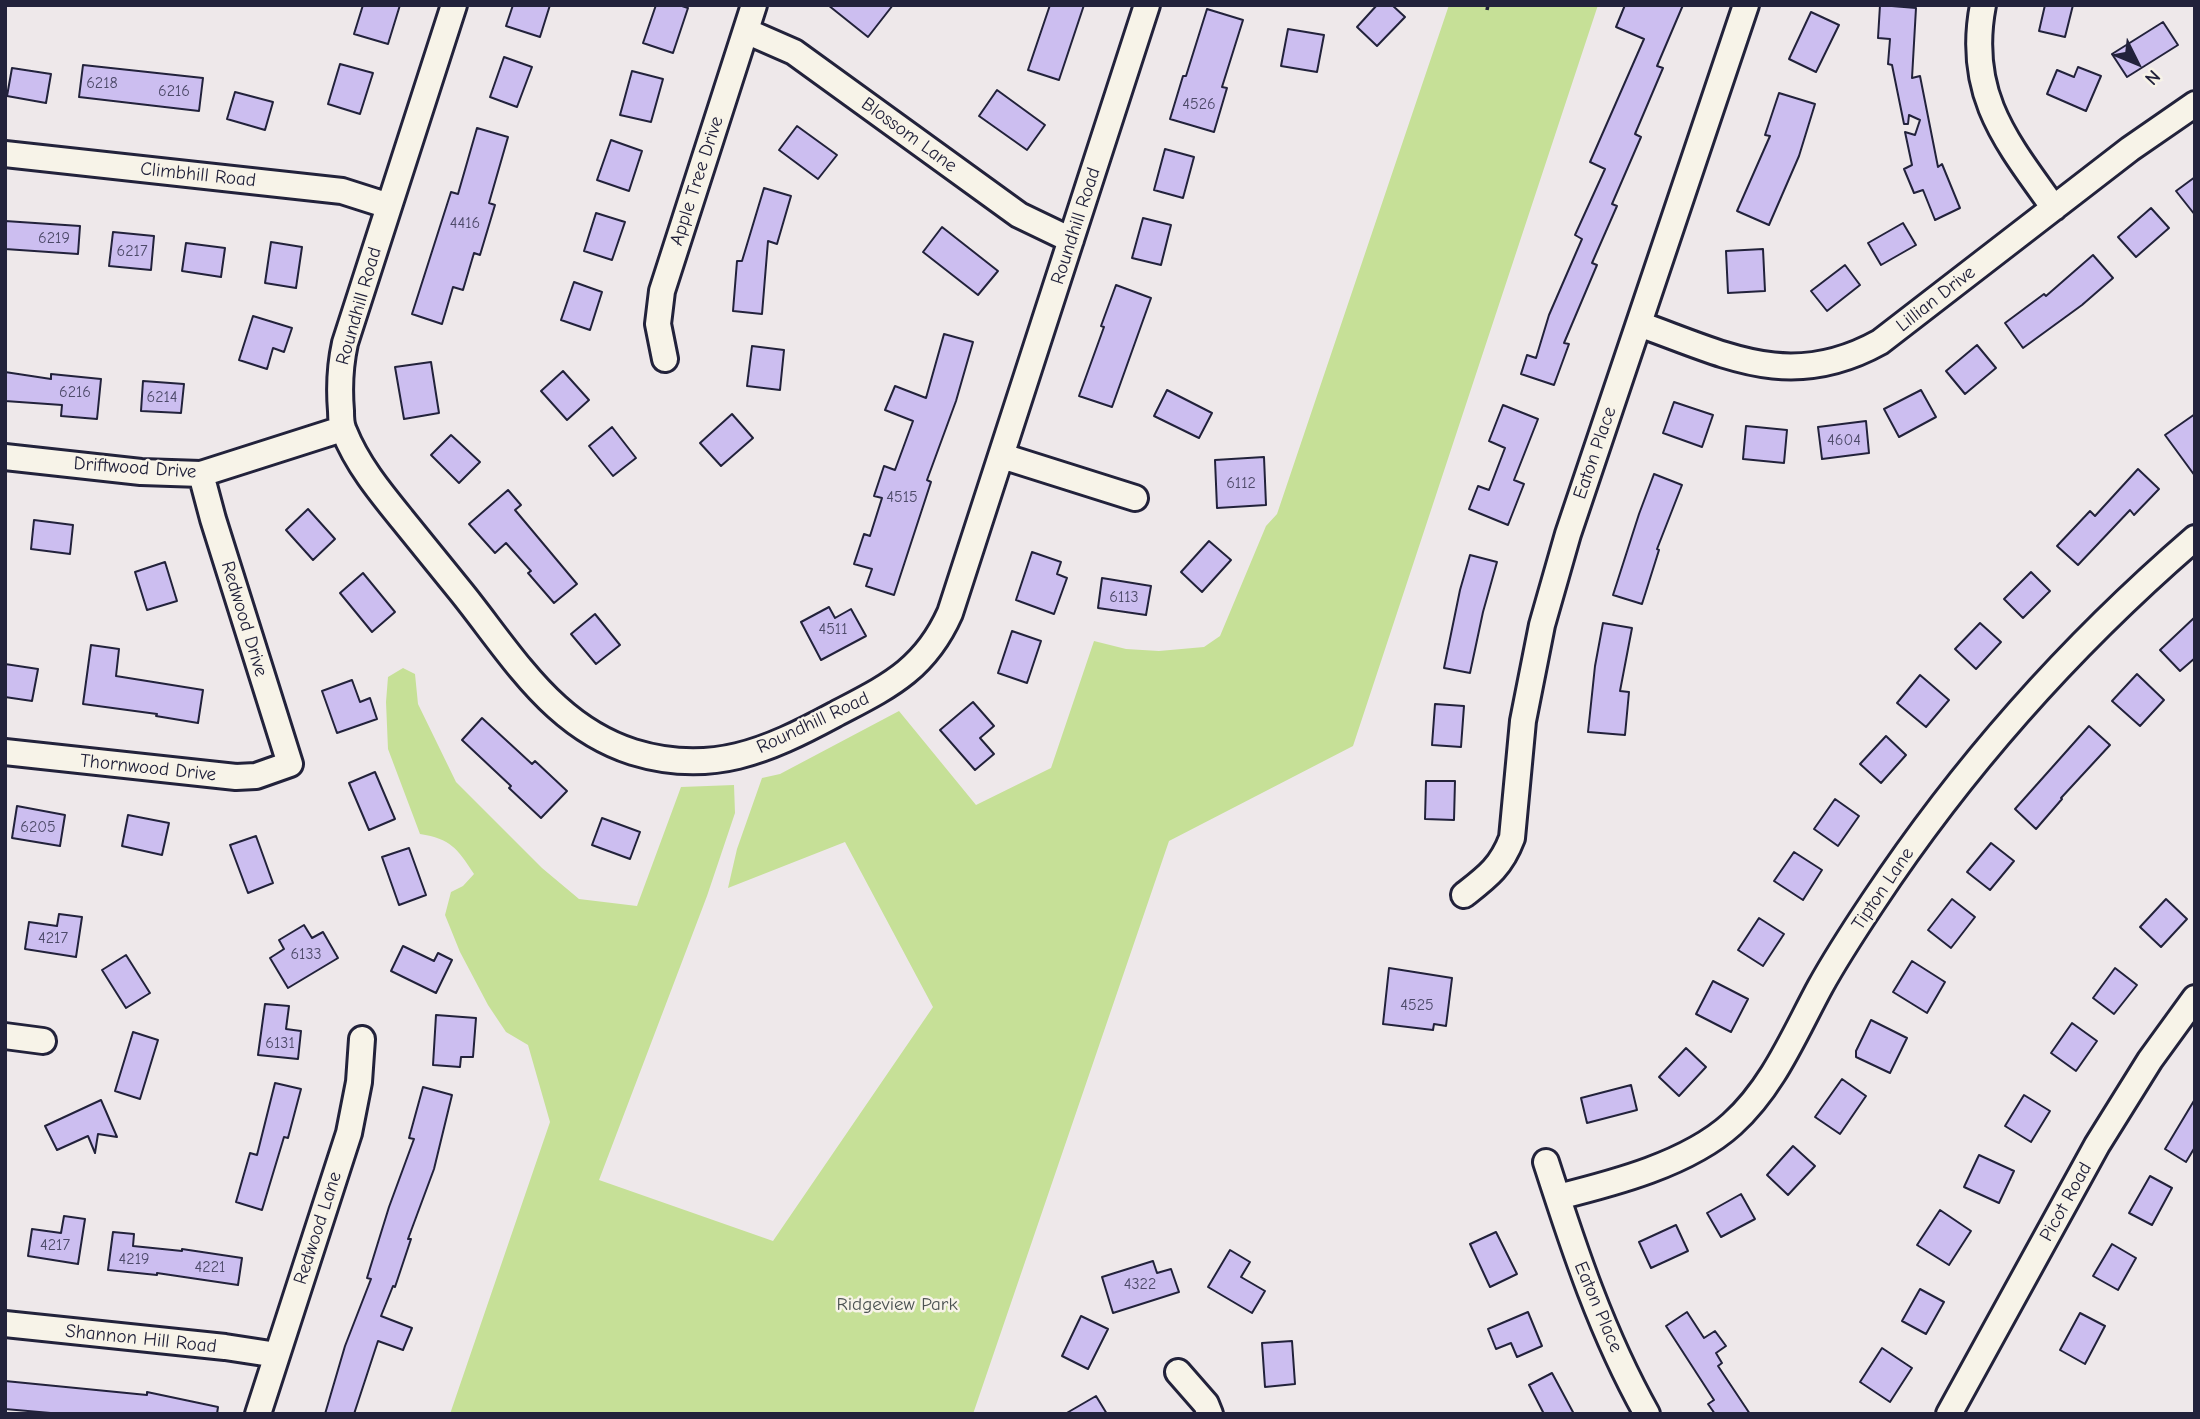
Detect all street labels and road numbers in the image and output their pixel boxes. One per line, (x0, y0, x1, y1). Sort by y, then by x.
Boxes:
street label: Blossom Lane (857, 93, 961, 177)
street label: Apple Tree Drive (665, 113, 729, 249)
street label: Climbhill Road (139, 158, 257, 192)
street label: Roundhill Road (1046, 165, 1106, 287)
street label: Roundhill Road (331, 244, 387, 368)
street label: Lillian Drive (1892, 261, 1980, 337)
street label: Eaton Place (1569, 404, 1621, 502)
street label: Driftwood Drive (73, 452, 197, 484)
street label: Redwood Drive (216, 559, 272, 679)
street label: Roundhill Road (753, 687, 873, 759)
street label: Thornwood Drive (79, 750, 217, 786)
street label: Tipton Lane (1847, 843, 1919, 935)
street label: Picot Road (2035, 1159, 2097, 1245)
street label: Redwood Lane (289, 1169, 347, 1287)
street label: Eaton Place (1569, 1258, 1627, 1356)
street label: Shannon Hill Road (64, 1320, 218, 1358)

